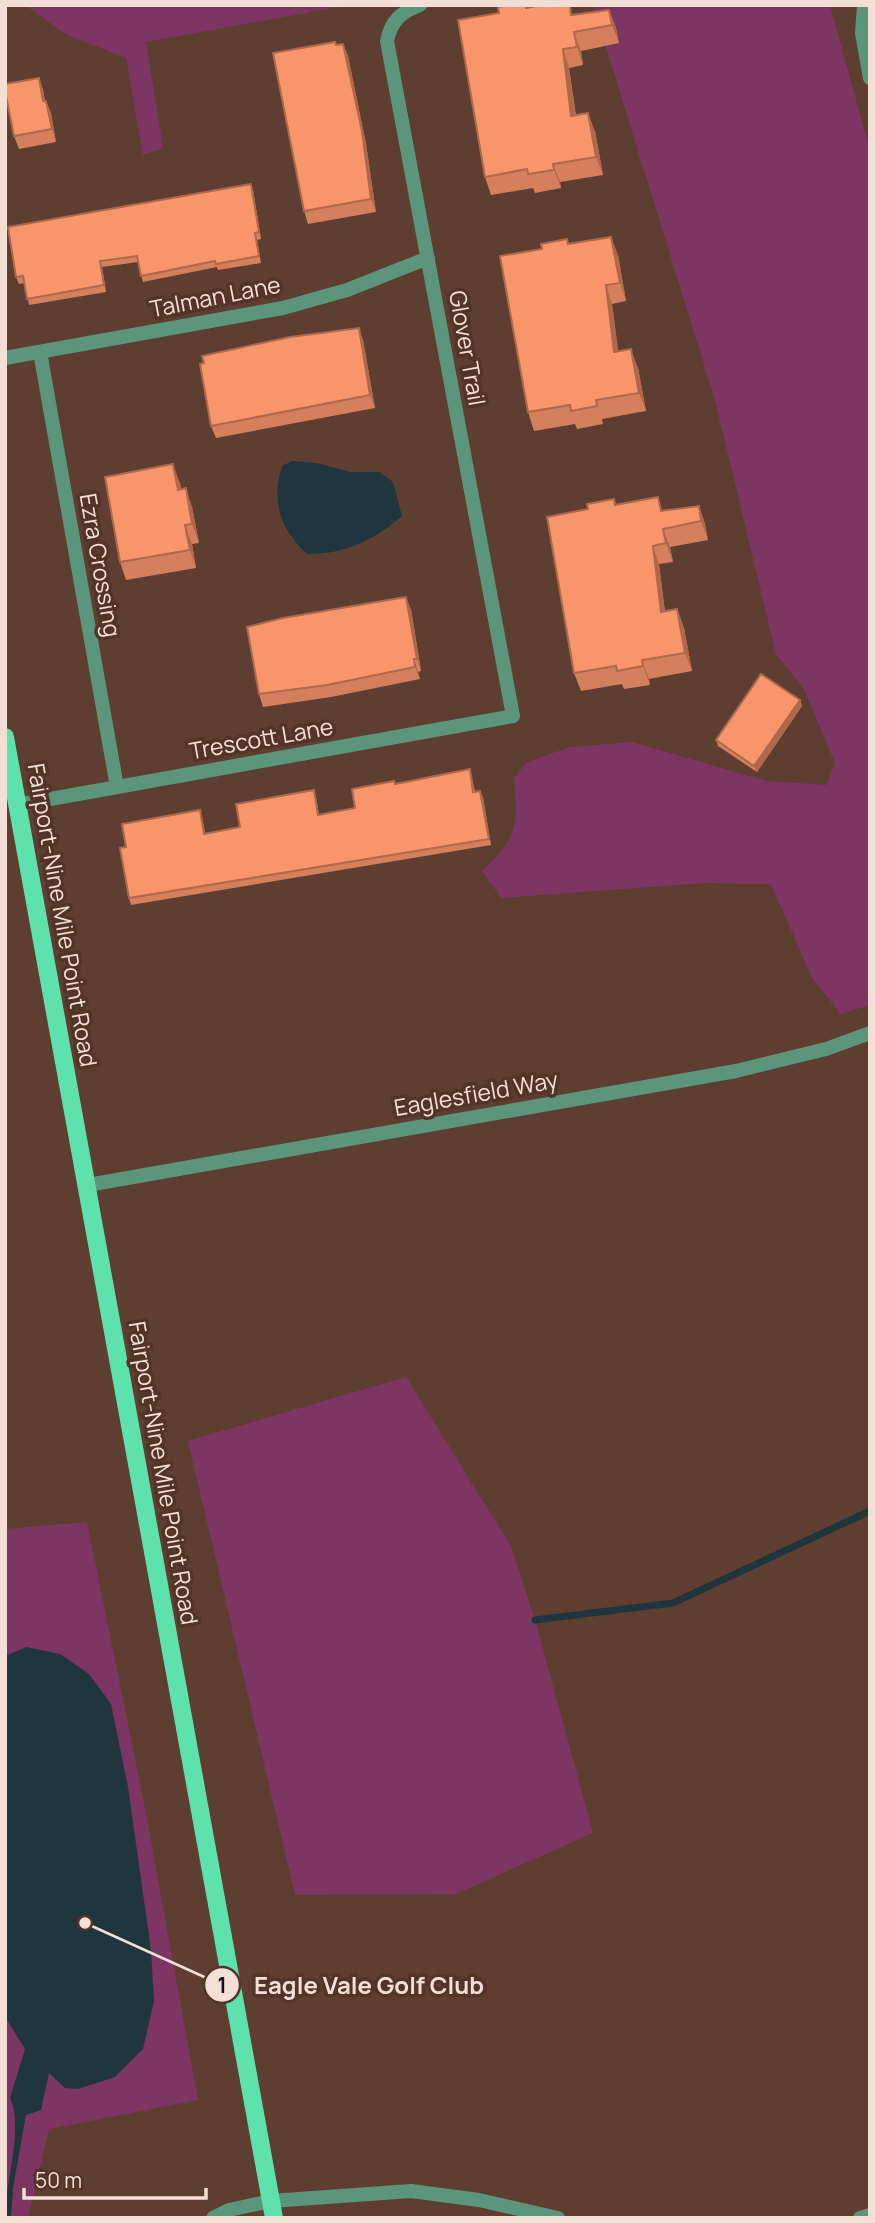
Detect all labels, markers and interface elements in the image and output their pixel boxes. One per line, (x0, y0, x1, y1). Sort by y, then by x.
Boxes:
street label: Talman Lane (147, 268, 283, 324)
street label: Glover Trail (442, 288, 494, 408)
street label: Ezra Crossing (73, 491, 129, 639)
street label: Trescott Lane (187, 710, 335, 766)
street label: Fairport-Nine Mile Point Road (21, 761, 105, 1069)
street label: Eaglesfield Way (391, 1063, 561, 1123)
street label: Fairport-Nine Mile Point Road (122, 1319, 206, 1627)
callout: Eagle Vale Golf Club (205, 1963, 498, 2008)
text: Eagle Vale Golf Club (254, 1968, 484, 2001)
text: 1 (217, 1971, 227, 1999)
scale bar (24, 2156, 206, 2200)
text: 50 m (35, 2166, 82, 2194)

